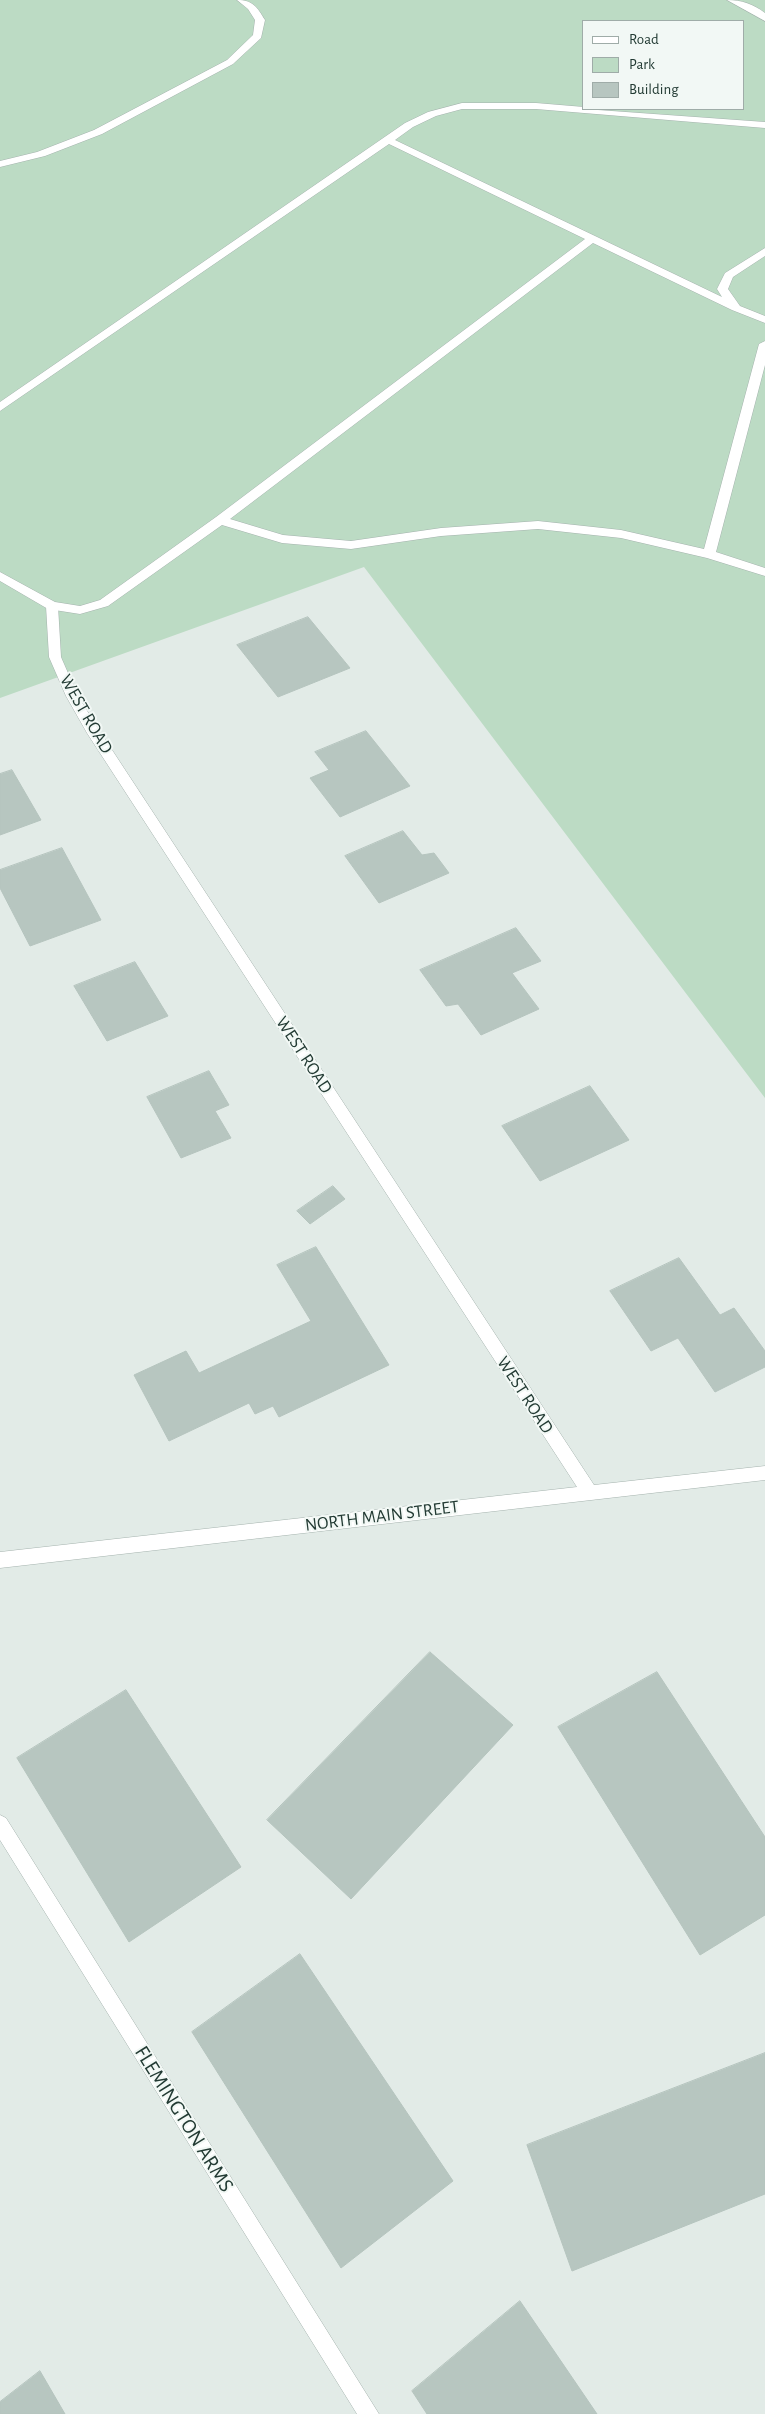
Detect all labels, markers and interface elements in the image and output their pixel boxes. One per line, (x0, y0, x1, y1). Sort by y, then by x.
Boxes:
legend (582, 20, 745, 110)
text: Road (629, 32, 659, 47)
text: Park (629, 57, 655, 72)
text: Building (629, 82, 679, 97)
street label: WEST ROAD (55, 671, 117, 757)
street label: WEST ROAD (271, 1012, 337, 1098)
street label: WEST ROAD (492, 1352, 558, 1438)
street label: NORTH MAIN STREET (304, 1496, 460, 1536)
street label: FLEMINGTON ARMS (129, 2041, 239, 2197)

